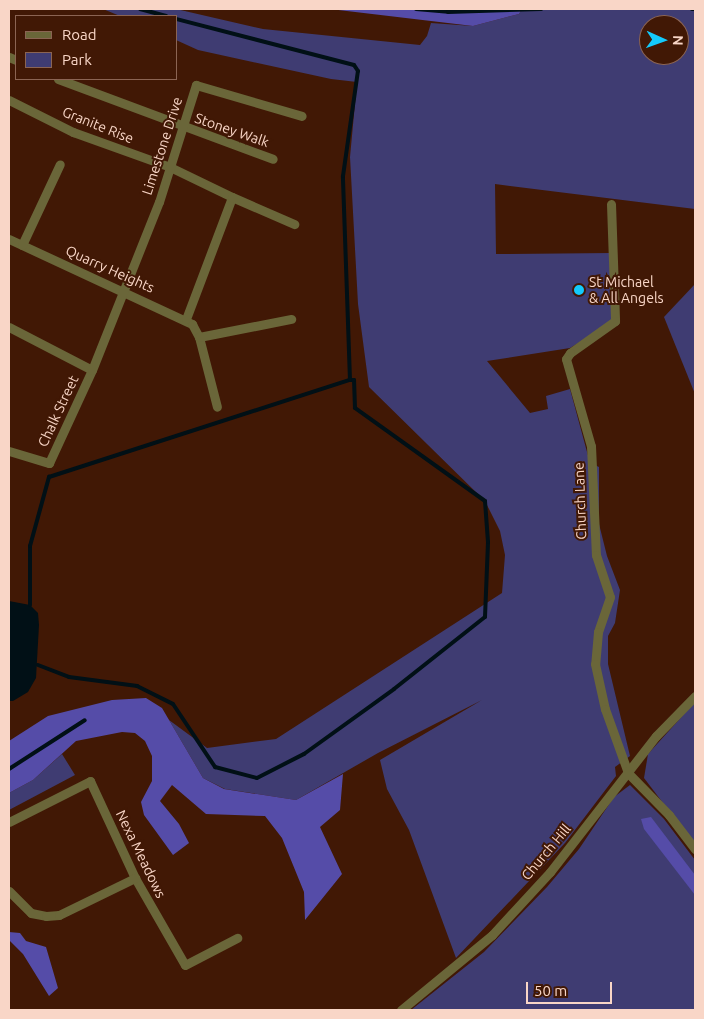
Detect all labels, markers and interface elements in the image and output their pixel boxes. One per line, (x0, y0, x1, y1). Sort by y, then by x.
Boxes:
legend (15, 15, 178, 80)
north arrow (639, 15, 689, 65)
text: Road (62, 26, 97, 43)
text: N (670, 35, 686, 46)
text: Park (62, 51, 92, 68)
street label: Limestone Drive (138, 95, 186, 197)
street label: Granite Rise (60, 103, 136, 147)
street label: Stoney Walk (193, 109, 271, 151)
street label: Quarry Heights (63, 242, 157, 296)
place label: St Michael & All Angels (589, 274, 664, 306)
marker: St Michael & All Angels (573, 284, 585, 296)
street label: Chalk Street (34, 373, 82, 449)
street label: Church Lane (570, 462, 590, 540)
street label: Nexa Meadows (113, 807, 169, 901)
street label: Church Hill (518, 821, 574, 883)
scale bar (529, 972, 615, 1004)
text: 50 m (534, 982, 567, 999)

